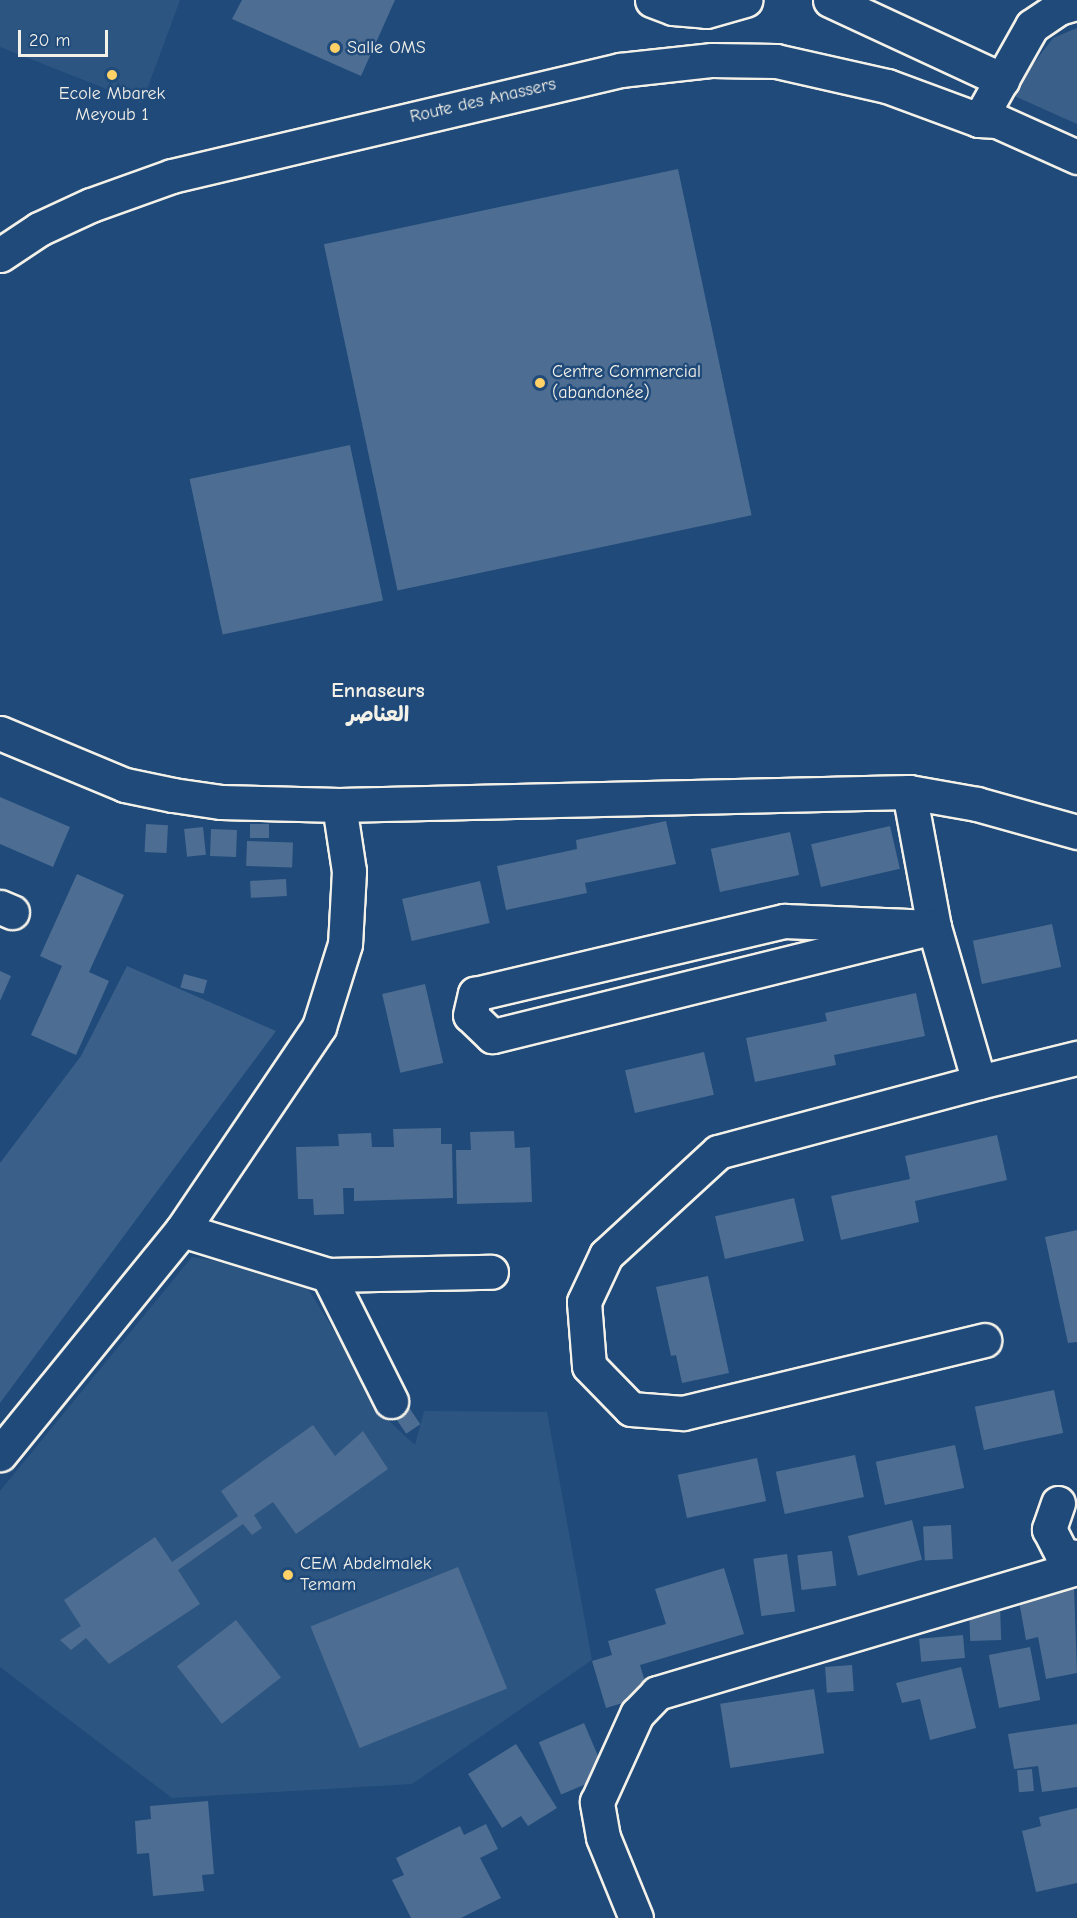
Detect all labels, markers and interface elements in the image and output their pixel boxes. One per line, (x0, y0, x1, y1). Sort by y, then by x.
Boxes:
scale bar (21, 18, 111, 56)
text: 20 m (29, 30, 70, 51)
place label: Salle OMS (347, 37, 426, 59)
marker: Salle OMS (328, 41, 342, 55)
marker: Ecole Mbarek Meyoub 1 (105, 68, 119, 82)
street label: Route des Anassers (408, 74, 558, 128)
place label: Ecole Mbarek Meyoub 1 (59, 84, 165, 127)
place label: Centre Commercial (abandonée) (552, 362, 701, 404)
marker: Centre Commercial (abandonée) (533, 376, 547, 390)
district label: Ennaseurs العناصر (331, 677, 425, 727)
place label: CEM Abdelmalek Temam (300, 1554, 431, 1596)
marker: CEM Abdelmalek Temam (281, 1568, 295, 1582)

